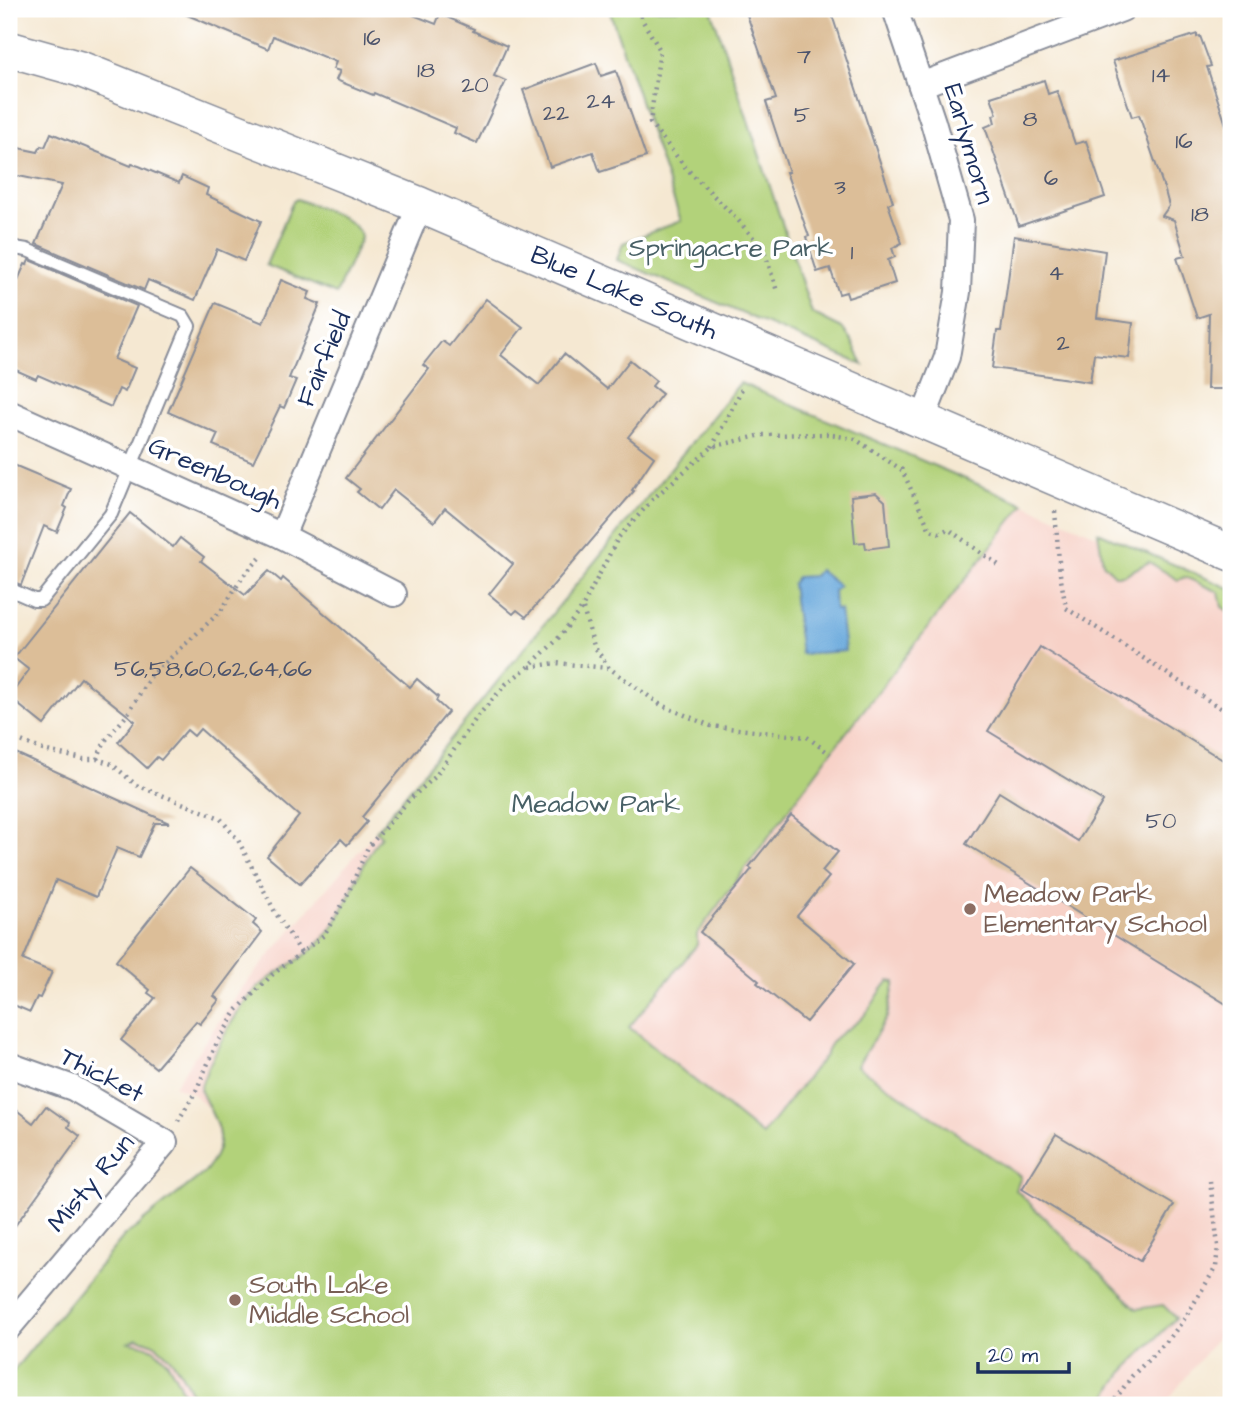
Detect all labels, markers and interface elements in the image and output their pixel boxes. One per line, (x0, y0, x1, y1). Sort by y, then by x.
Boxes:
house number: 16 (363, 22, 381, 54)
house number: 7 (797, 40, 811, 72)
house number: 18 (417, 54, 435, 86)
house number: 14 (1152, 59, 1171, 91)
house number: 20 (461, 69, 489, 101)
street label: Earlymorn (933, 80, 1003, 209)
house number: 24 (587, 85, 616, 117)
house number: 22 (543, 97, 569, 129)
house number: 5 (794, 99, 810, 131)
house number: 8 (1023, 103, 1038, 135)
house number: 16 (1175, 125, 1193, 157)
house number: 6 (1044, 162, 1058, 194)
house number: 3 (834, 171, 846, 203)
house number: 18 (1191, 198, 1209, 230)
park label: Springacre Park (629, 230, 833, 268)
house number: 1 (851, 236, 854, 268)
street label: Blue Lake South (525, 237, 723, 349)
house number: 4 (1048, 257, 1064, 289)
street label: Fairfield (288, 306, 360, 412)
house number: 2 (1056, 327, 1070, 359)
street label: Greenbough (142, 428, 287, 520)
house number: 56,58,60,62,64,66 (114, 653, 312, 685)
park label: Meadow Park (512, 786, 680, 822)
house number: 50 (1146, 805, 1176, 837)
place label: Meadow Park Elementary School (984, 876, 1207, 944)
marker: Meadow Park Elementary School (962, 901, 978, 917)
street label: Thicket (54, 1039, 151, 1112)
street label: Misty Run (39, 1126, 144, 1241)
place label: South Lake Middle School (249, 1267, 409, 1333)
marker: South Lake Middle School (227, 1292, 243, 1308)
scale bar (978, 1330, 1068, 1374)
text: 20 m (988, 1341, 1039, 1370)

